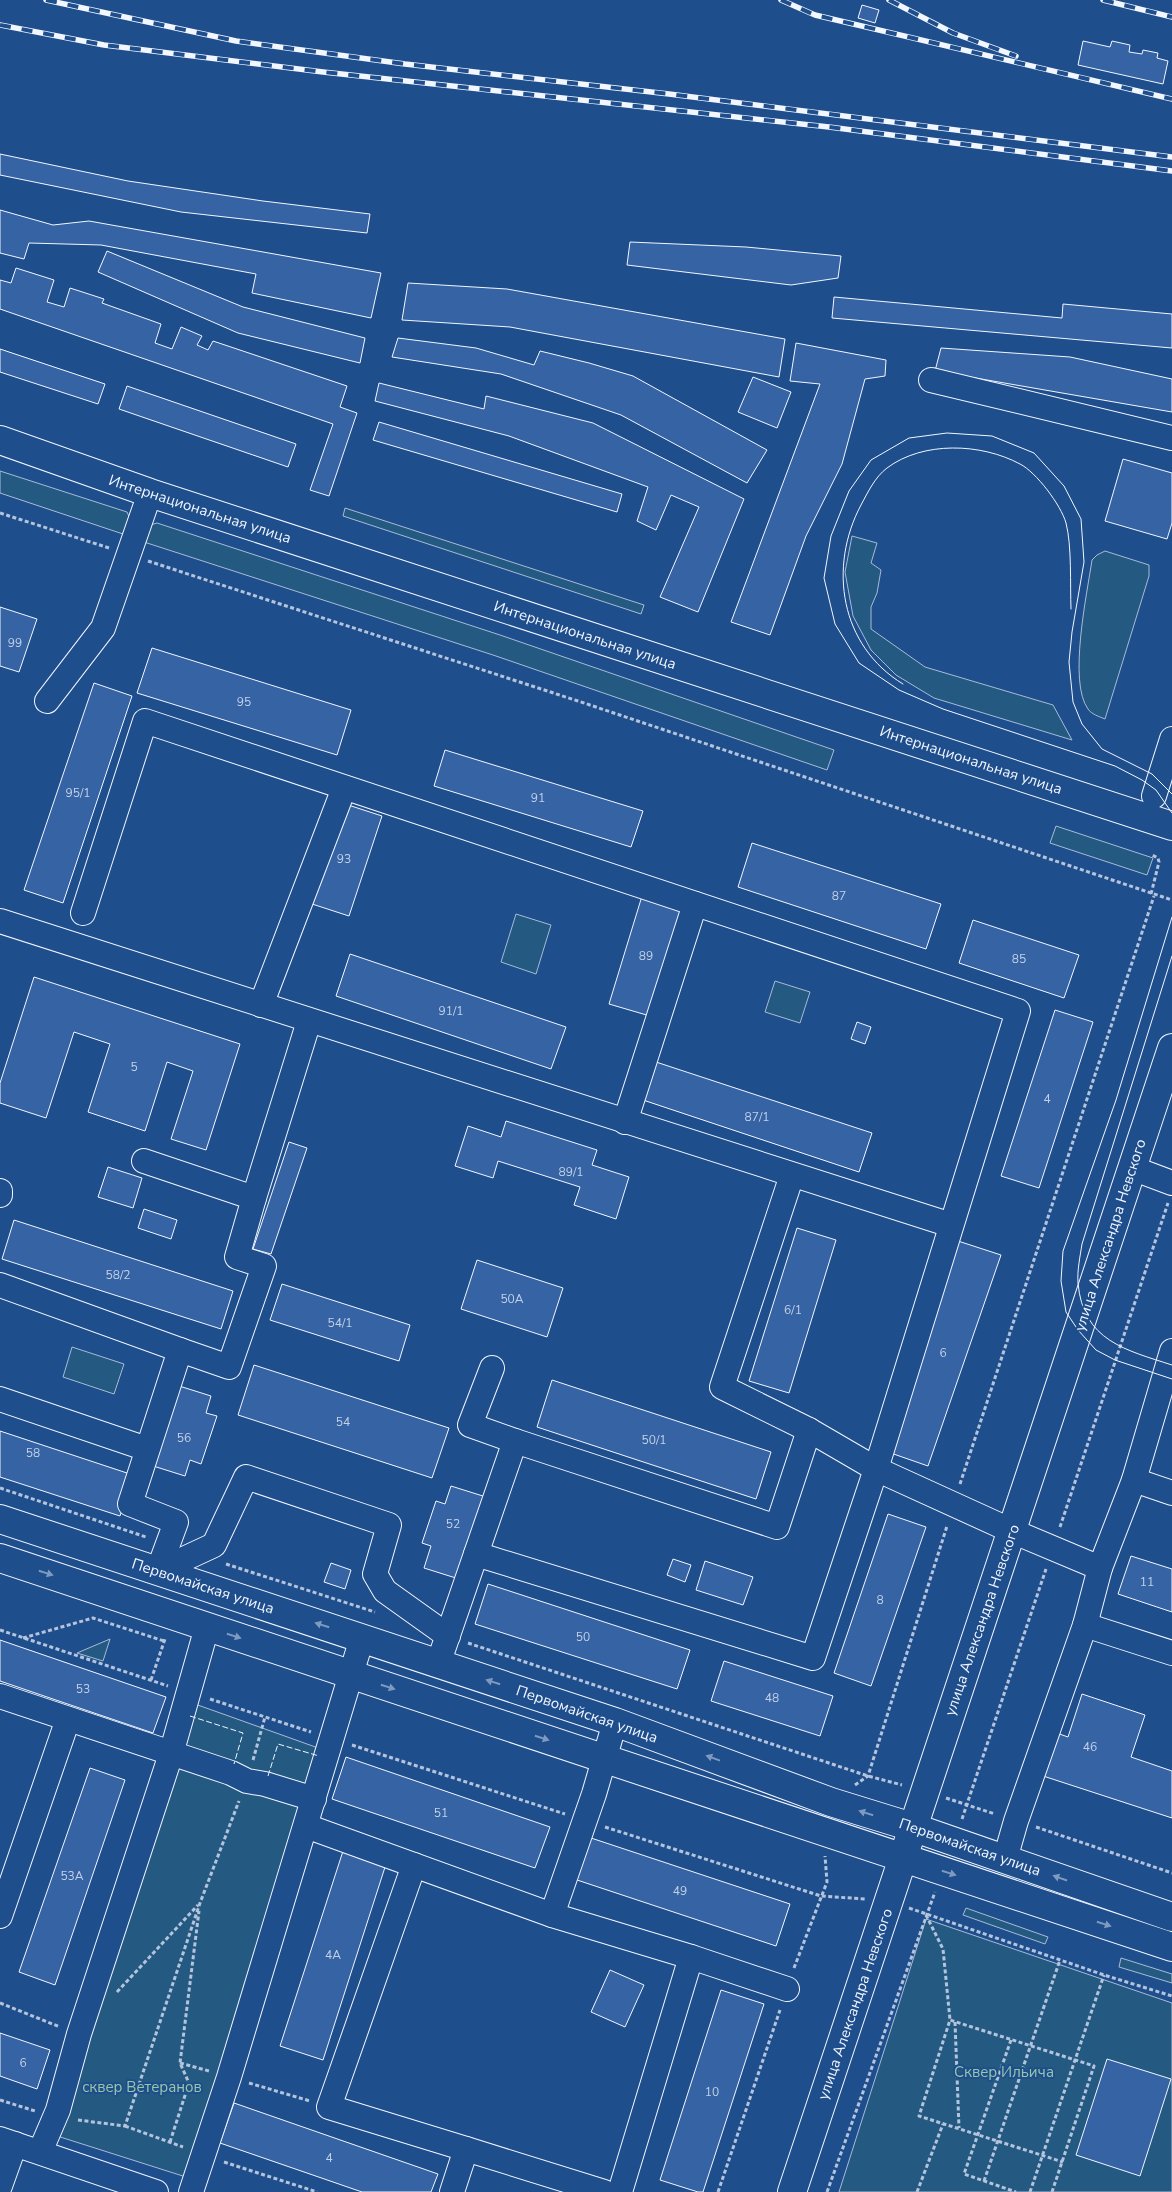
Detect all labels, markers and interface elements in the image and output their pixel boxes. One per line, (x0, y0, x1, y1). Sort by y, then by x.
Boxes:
street label: Интернациональная улица (106, 470, 294, 548)
street label: Интернациональная улица (491, 596, 679, 674)
house number: 99 (8, 635, 22, 651)
house number: 95 (237, 694, 251, 710)
street label: Интернациональная улица (877, 721, 1065, 799)
house number: 95/1 (66, 785, 91, 801)
house number: 91 (531, 790, 545, 806)
house number: 93 (337, 851, 351, 867)
house number: 87 (832, 888, 846, 904)
house number: 89 (639, 948, 653, 964)
house number: 85 (1012, 951, 1026, 967)
house number: 91/1 (439, 1003, 464, 1019)
house number: 5 (130, 1059, 138, 1075)
house number: 4 (1043, 1091, 1051, 1107)
house number: 87/1 (745, 1109, 770, 1125)
street label: улица Александра Невского (1069, 1136, 1151, 1334)
house number: 89/1 (559, 1164, 584, 1180)
house number: 58/2 (106, 1267, 131, 1283)
house number: 50А (500, 1291, 524, 1307)
house number: 6/1 (784, 1302, 802, 1318)
house number: 54/1 (328, 1315, 353, 1331)
house number: 6 (939, 1345, 947, 1361)
house number: 54 (336, 1414, 350, 1430)
house number: 56 (177, 1430, 191, 1446)
house number: 50/1 (642, 1432, 667, 1448)
house number: 58 (26, 1445, 40, 1461)
house number: 52 (446, 1516, 460, 1532)
street label: улица Александра Невского (940, 1522, 1024, 1718)
street label: Первомайская улица (129, 1554, 277, 1618)
one-way arrow (39, 1570, 54, 1578)
house number: 11 (1140, 1574, 1154, 1590)
house number: 8 (876, 1592, 884, 1608)
one-way arrow (315, 1621, 330, 1629)
house number: 50 (576, 1629, 590, 1645)
one-way arrow (226, 1632, 241, 1640)
one-way arrow (485, 1678, 500, 1686)
street label: Первомайская улица (513, 1680, 661, 1748)
house number: 53 (76, 1681, 90, 1697)
one-way arrow (381, 1683, 396, 1691)
house number: 48 (765, 1690, 779, 1706)
one-way arrow (535, 1734, 550, 1742)
house number: 46 (1083, 1739, 1097, 1755)
one-way arrow (705, 1754, 720, 1761)
house number: 51 (434, 1805, 448, 1821)
one-way arrow (858, 1808, 873, 1816)
street label: Первомайская улица (896, 1813, 1044, 1881)
house number: 53А (60, 1868, 84, 1884)
one-way arrow (942, 1870, 957, 1877)
one-way arrow (1052, 1874, 1067, 1882)
house number: 49 (673, 1883, 687, 1899)
street label: улица Александра Невского (813, 1906, 897, 2102)
one-way arrow (1096, 1921, 1111, 1929)
house number: 4А (325, 1947, 341, 1963)
house number: 6 (19, 2055, 27, 2071)
park label: Сквер Ильича (954, 2062, 1054, 2082)
park label: сквер Ветеранов (82, 2077, 202, 2097)
house number: 10 (705, 2084, 719, 2100)
house number: 4 (325, 2150, 333, 2166)

